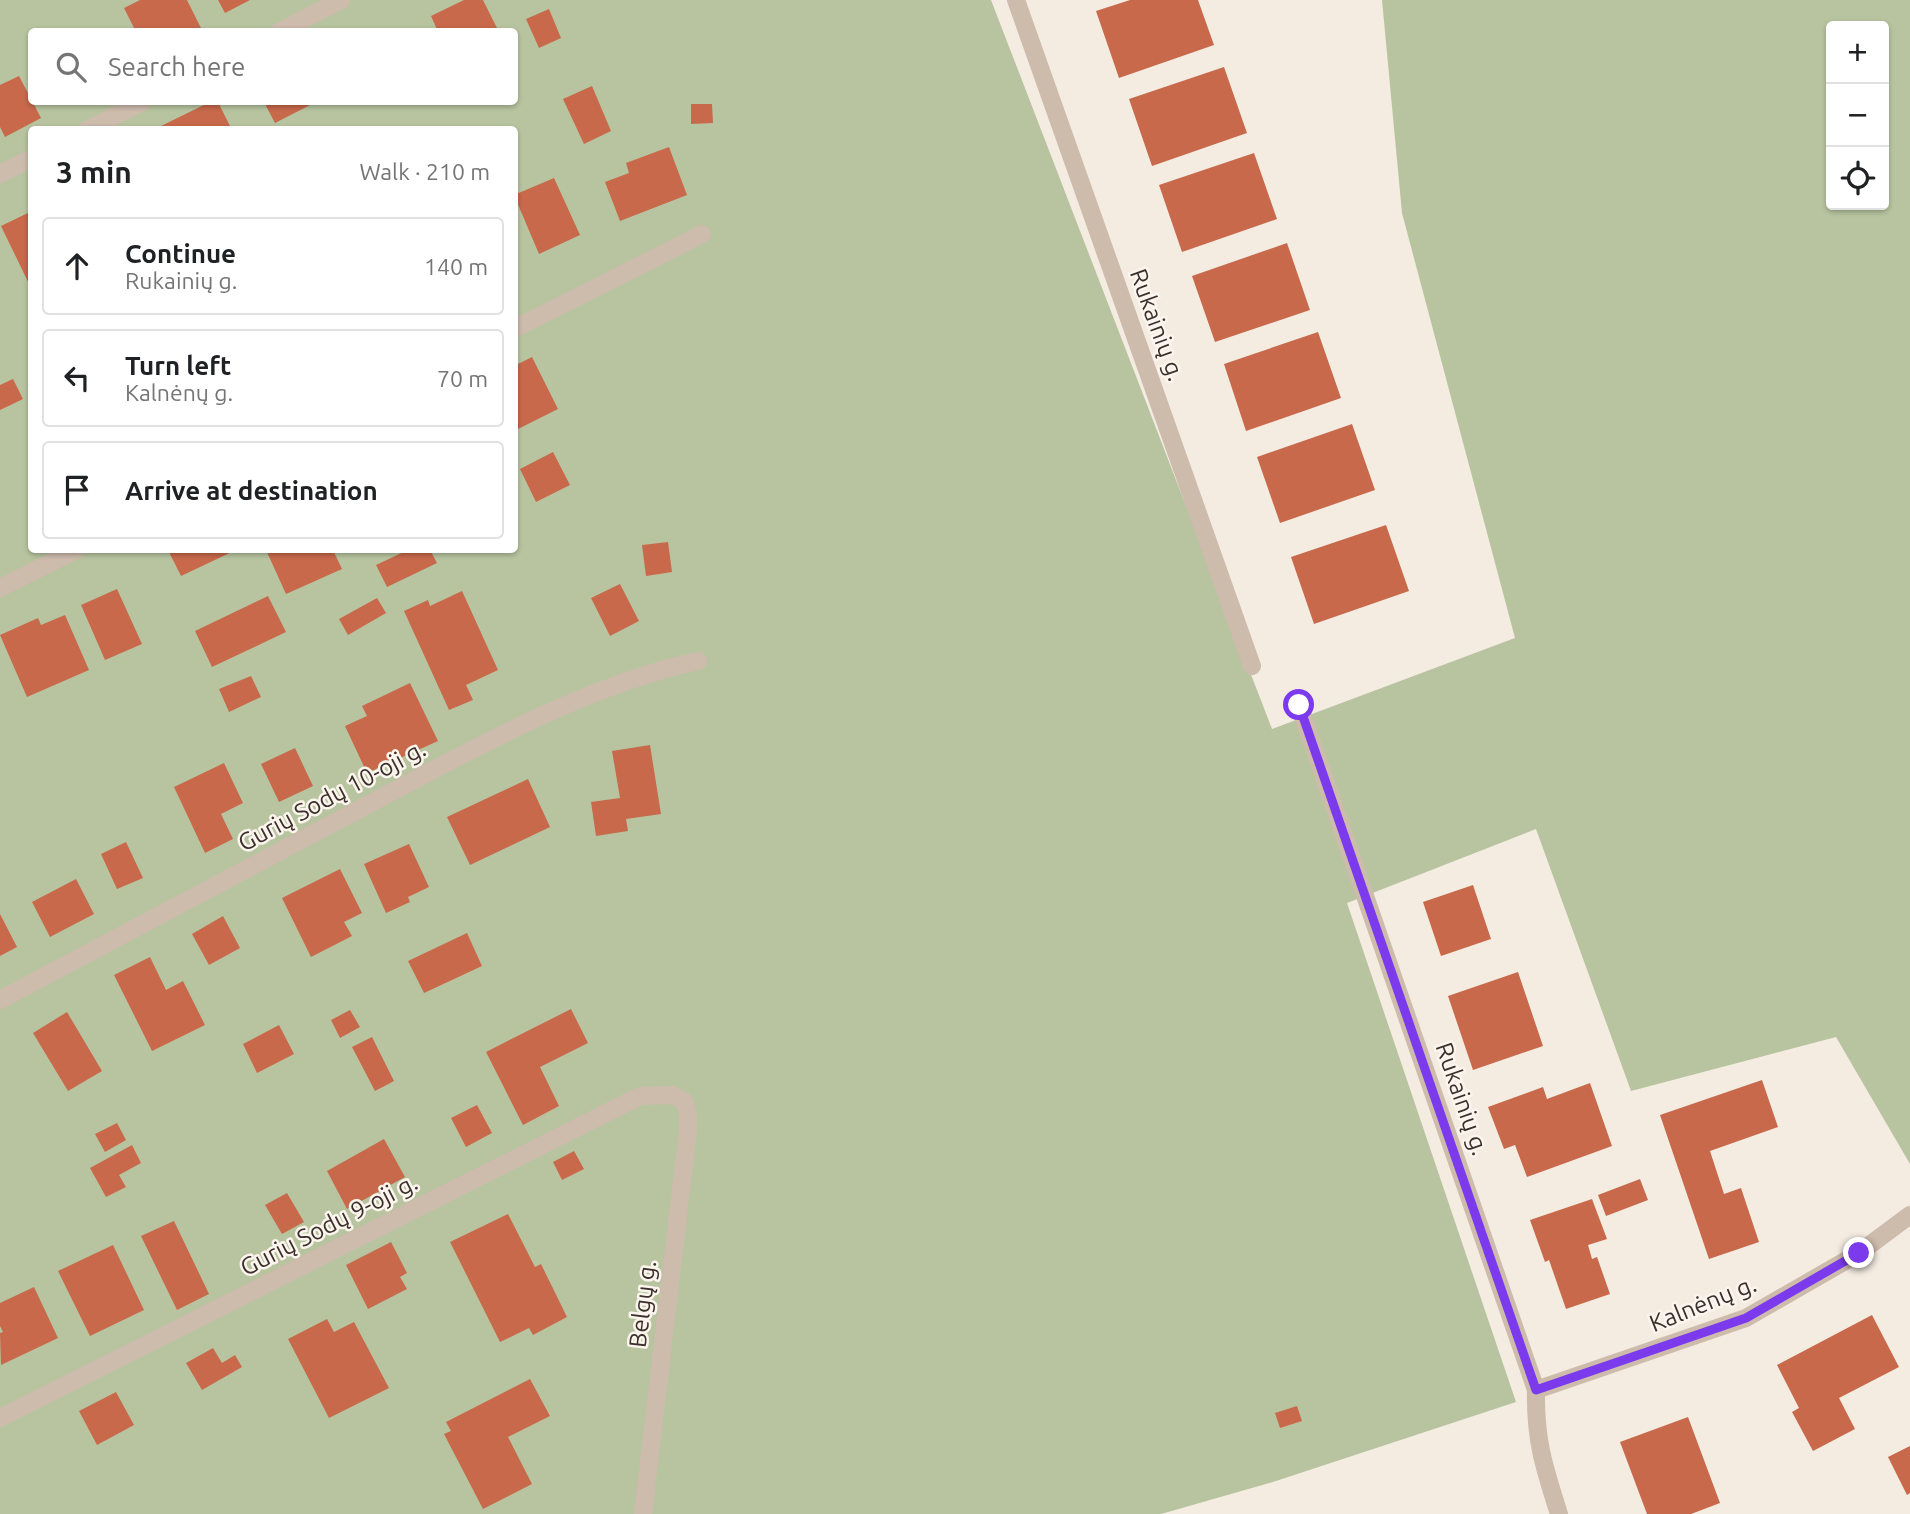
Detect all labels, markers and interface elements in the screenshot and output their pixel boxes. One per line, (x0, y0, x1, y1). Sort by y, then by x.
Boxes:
map controls (1826, 21, 1889, 210)
button: + (1826, 21, 1889, 84)
search box (28, 28, 518, 105)
icon: search (52, 48, 90, 86)
text: Search here (108, 52, 245, 81)
button: − (1826, 84, 1889, 147)
button: locate (1826, 147, 1889, 210)
text: 3 min (56, 155, 132, 189)
text: Walk · 210 m (359, 159, 490, 184)
text: Continue (125, 239, 236, 268)
icon: ahead (58, 247, 96, 285)
text: 140 m (424, 254, 488, 279)
street label: Rukainių g. (1125, 265, 1190, 385)
text: Rukainių g. (125, 268, 237, 293)
text: Turn left (125, 351, 231, 380)
icon: left (58, 359, 96, 397)
text: 70 m (437, 366, 488, 391)
text: Kalnėnų g. (125, 380, 233, 405)
icon: arrive (58, 471, 96, 509)
text: Arrive at destination (125, 476, 378, 505)
route start (1283, 689, 1314, 720)
street label: Gurių Sodų 10-oji g. (233, 735, 430, 856)
street label: Rukainių g. (1431, 1039, 1494, 1159)
street label: Gurių Sodų 9-oji g. (236, 1168, 422, 1281)
route end (1843, 1237, 1874, 1268)
street label: Belgų g. (624, 1259, 661, 1349)
street label: Kalnėnų g. (1645, 1270, 1760, 1337)

